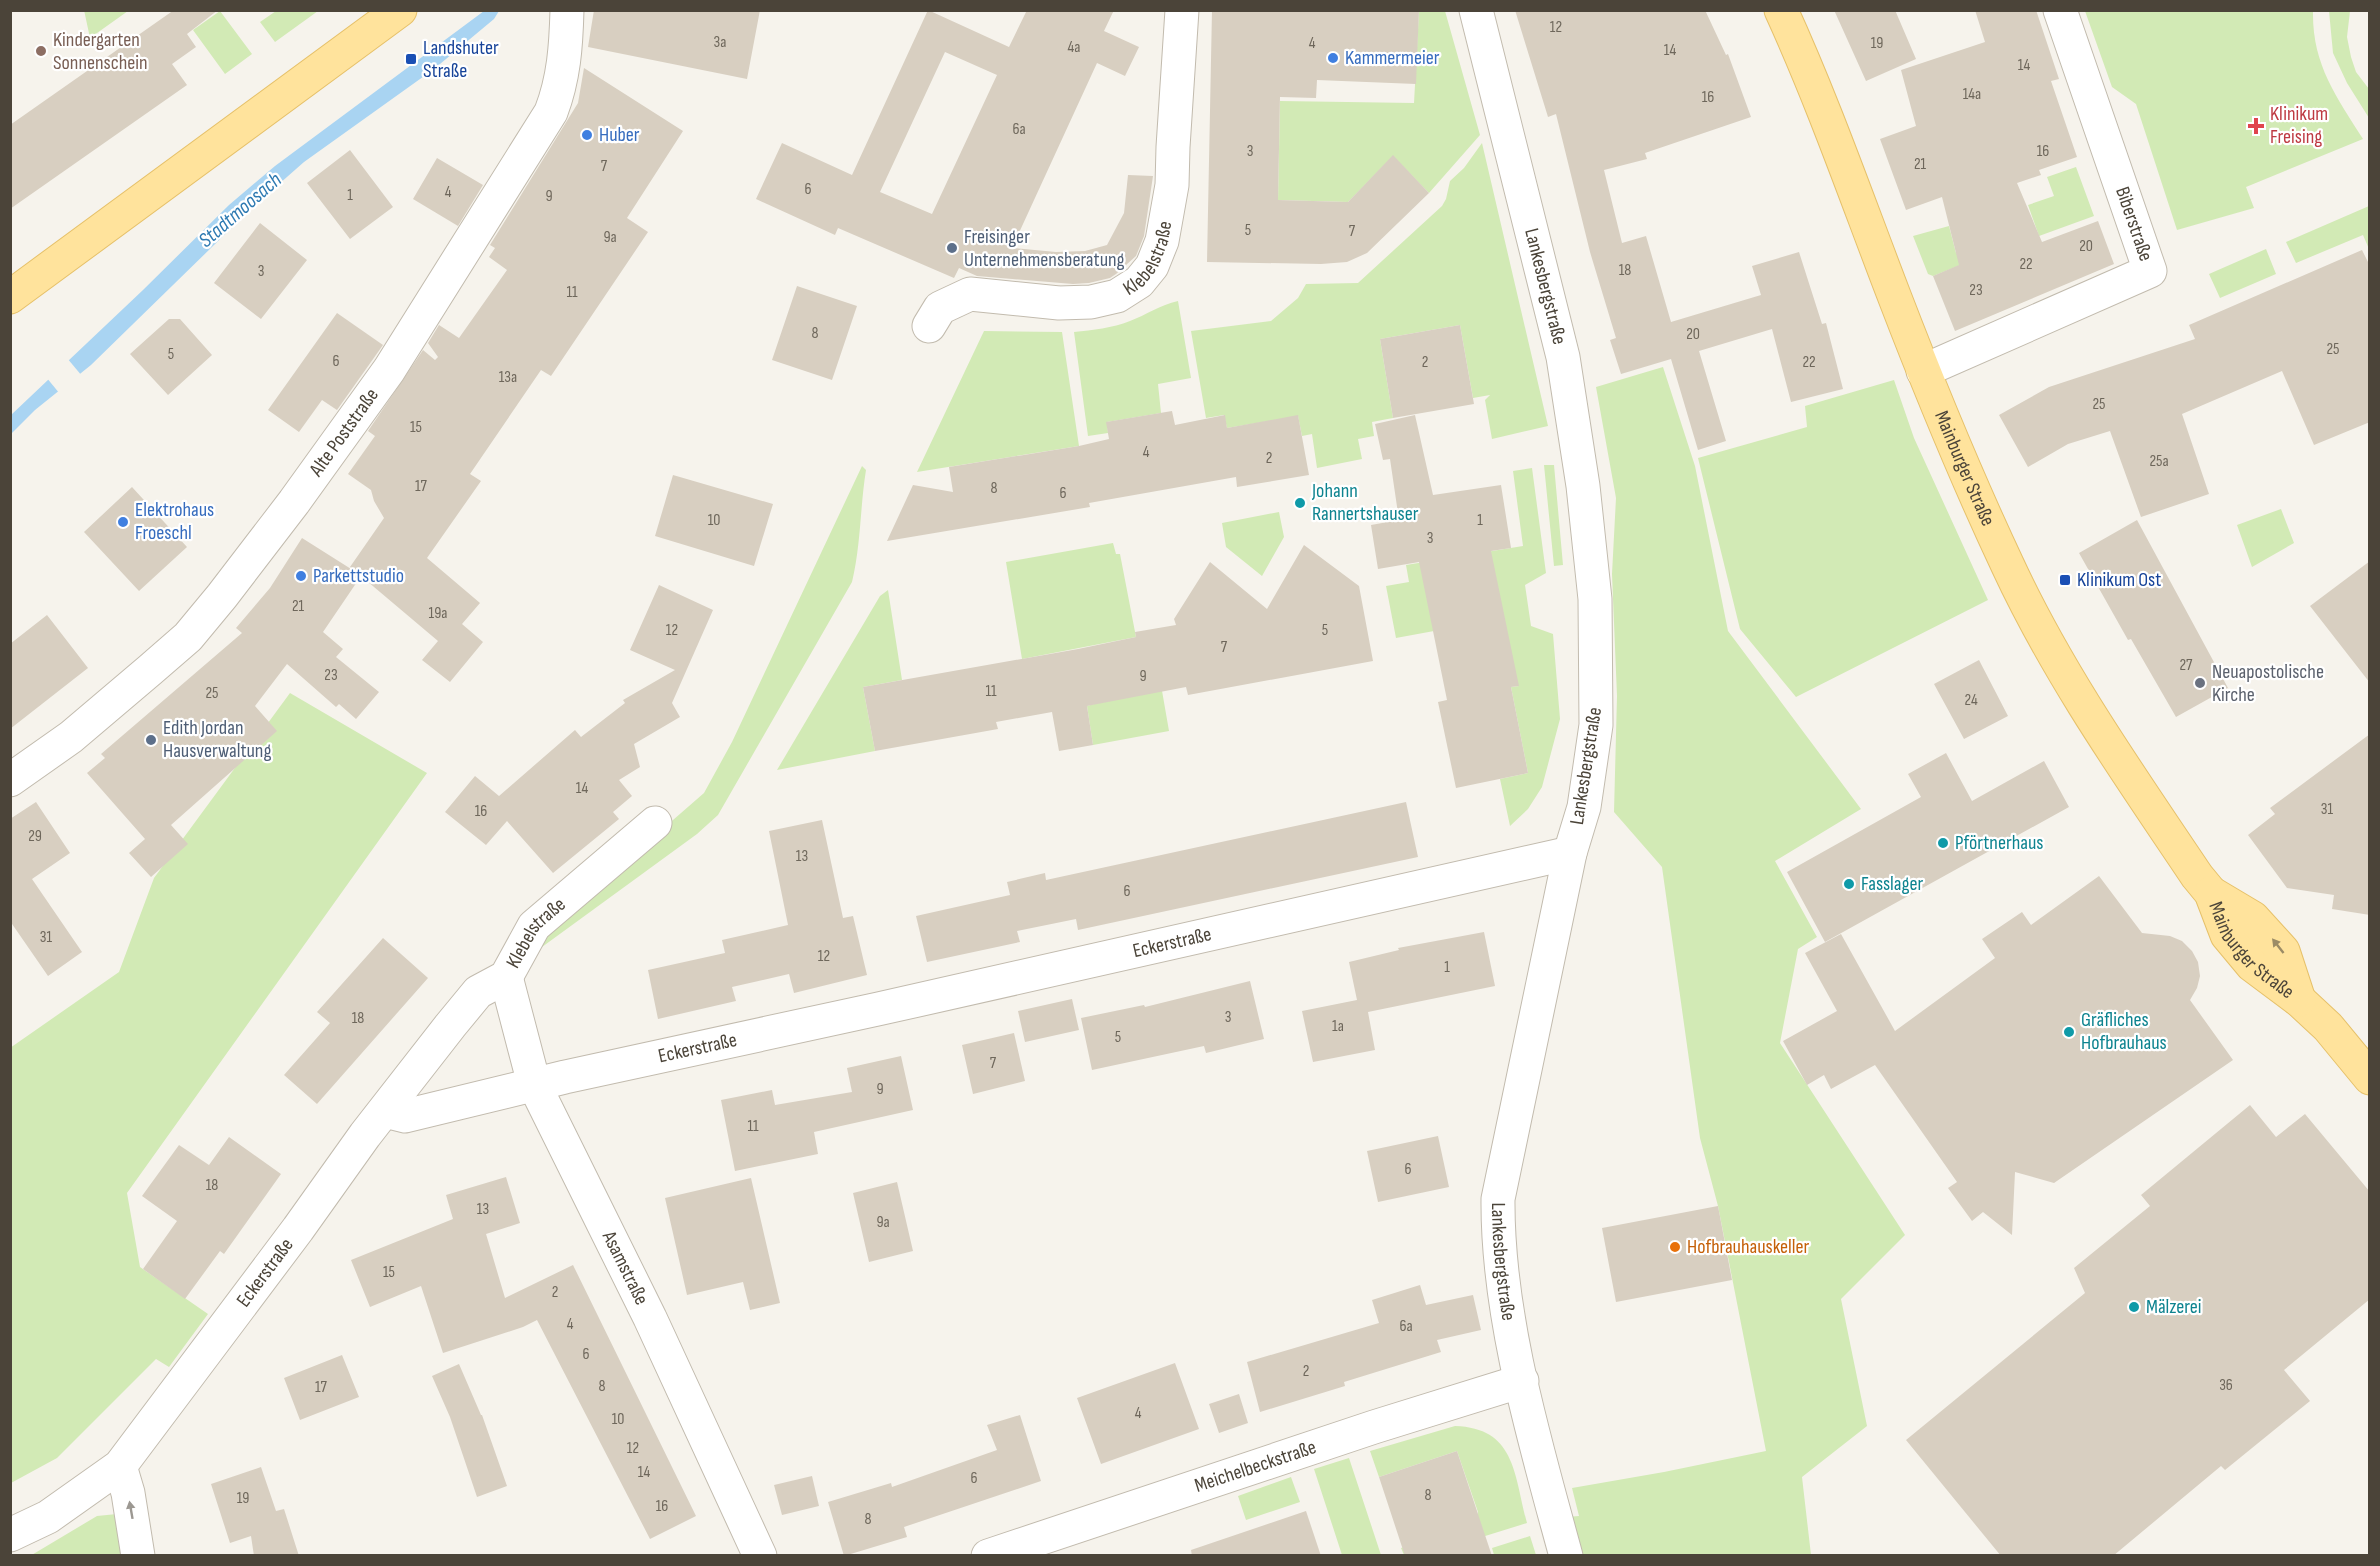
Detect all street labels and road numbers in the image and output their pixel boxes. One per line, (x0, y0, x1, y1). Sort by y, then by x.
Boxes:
street label: Biberstraße (2110, 184, 2158, 264)
street label: Klebelstraße (1119, 219, 1177, 301)
street label: Lankesbergstraße (1519, 226, 1571, 347)
street label: Alte Poststraße (304, 384, 384, 482)
street label: Mainburger Straße (1929, 407, 2000, 530)
street label: Lankesbergstraße (1565, 706, 1607, 826)
street label: Klebelstraße (501, 892, 570, 972)
street label: Mainburger Straße (2203, 898, 2299, 1004)
street label: Eckerstraße (1130, 922, 1214, 963)
street label: Eckerstraße (656, 1028, 739, 1068)
street label: Lankesbergstraße (1486, 1202, 1520, 1322)
street label: Asamstraße (596, 1226, 654, 1309)
street label: Eckerstraße (232, 1234, 299, 1312)
street label: Meichelbeckstraße (1192, 1435, 1319, 1498)

